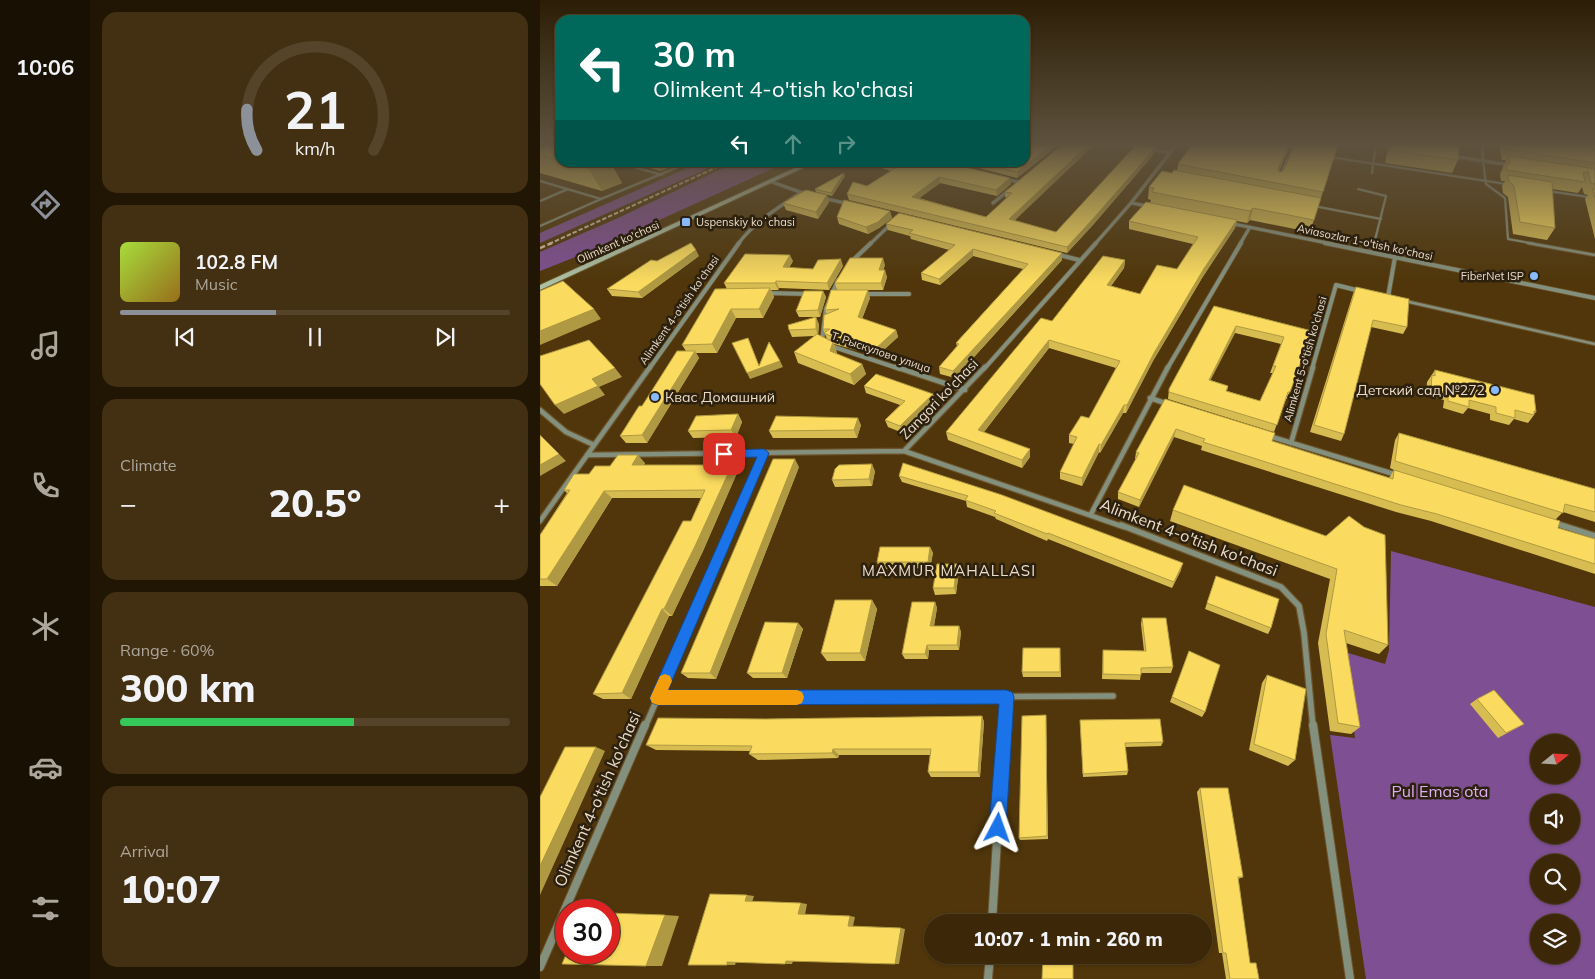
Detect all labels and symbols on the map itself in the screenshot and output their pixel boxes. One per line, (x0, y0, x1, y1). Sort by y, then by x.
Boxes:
place label: Uspenskiy koʻchasi (696, 215, 795, 229)
marker: Uspenskiy koʻchasi (680, 216, 692, 228)
street label: Olimkent ko'chasi (575, 218, 661, 266)
street label: Aviasozlar 1-o'tish ko'chasi (1296, 221, 1434, 263)
street label: Alimkent 4-o'tish ko'chasi (636, 253, 722, 367)
place label: FiberNet ISP (1461, 269, 1524, 283)
marker: FiberNet ISP (1528, 270, 1540, 282)
street label: Alimkent 5-o'tish ko'chasi (1280, 295, 1330, 423)
street label: Т. Рыскулова улица (829, 328, 933, 376)
street label: Zangori ko'chasi (896, 355, 982, 443)
place label: Детский сад №272 (1357, 381, 1485, 399)
marker: Детский сад №272 (1489, 384, 1501, 396)
place label: Квас Домашний (665, 388, 775, 406)
marker: Квас Домашний (649, 391, 661, 403)
pin (703, 433, 745, 475)
street label: Alimkent 4-o'tish ko'chasi (1097, 494, 1281, 580)
district label: MAXMUR MAHALLASI (862, 561, 1036, 580)
street label: Olimkent 4-o'tish ko'chasi (549, 708, 645, 890)
north arrow (1530, 734, 1580, 784)
park label: Pul Emas ota (1392, 781, 1488, 801)
position arrow (971, 801, 1023, 853)
speed limit sign: 30 (555, 899, 620, 964)

